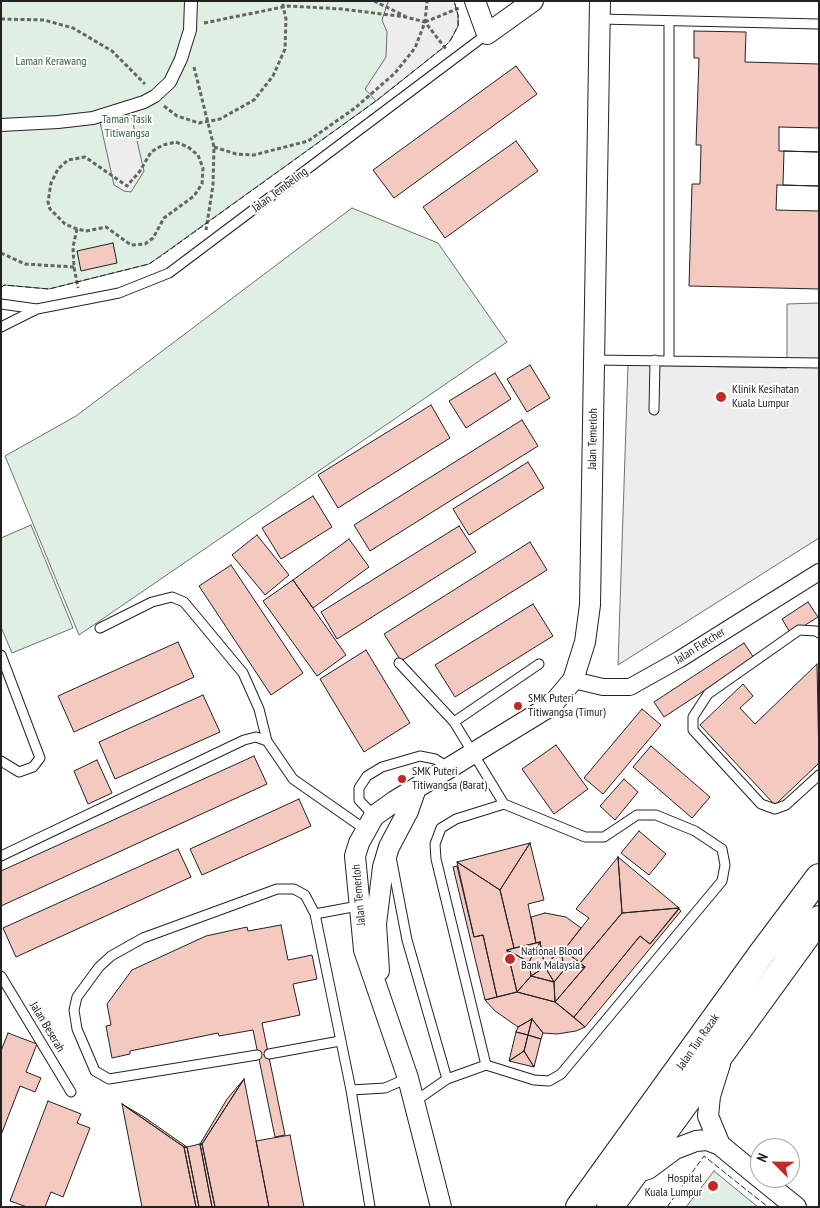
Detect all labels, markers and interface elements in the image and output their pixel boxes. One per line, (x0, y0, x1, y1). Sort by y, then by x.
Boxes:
park label: Laman Kerawang (16, 55, 86, 69)
park label: Taman Tasik Titiwangsa (102, 113, 152, 141)
street label: Jalan Tembeling (249, 164, 311, 216)
place label: Klinik Kesihatan Kuala Lumpur (732, 383, 799, 411)
marker: Klinik Kesihatan Kuala Lumpur (714, 390, 728, 404)
street label: Jalan Temerloh (585, 408, 601, 470)
street label: Jalan Fletcher (672, 625, 728, 667)
place label: SMK Puteri Titiwangsa (Timur) (528, 692, 605, 720)
marker: SMK Puteri Titiwangsa (Timur) (512, 700, 524, 712)
place label: SMK Puteri Titiwangsa (Barat) (412, 765, 487, 793)
marker: SMK Puteri Titiwangsa (Barat) (396, 773, 408, 785)
street label: Jalan Temerloh (349, 864, 369, 926)
place label: National Blood Bank Malaysia (521, 945, 583, 973)
marker: National Blood Bank Malaysia (503, 952, 517, 966)
street label: Jalan Beserah (26, 999, 68, 1055)
street label: Jalan Tun Razak (674, 1011, 722, 1073)
north arrow (750, 1138, 800, 1188)
text: N (752, 1151, 772, 1165)
place label: Hospital Kuala Lumpur (645, 1172, 702, 1200)
marker: Hospital Kuala Lumpur (706, 1179, 720, 1193)

